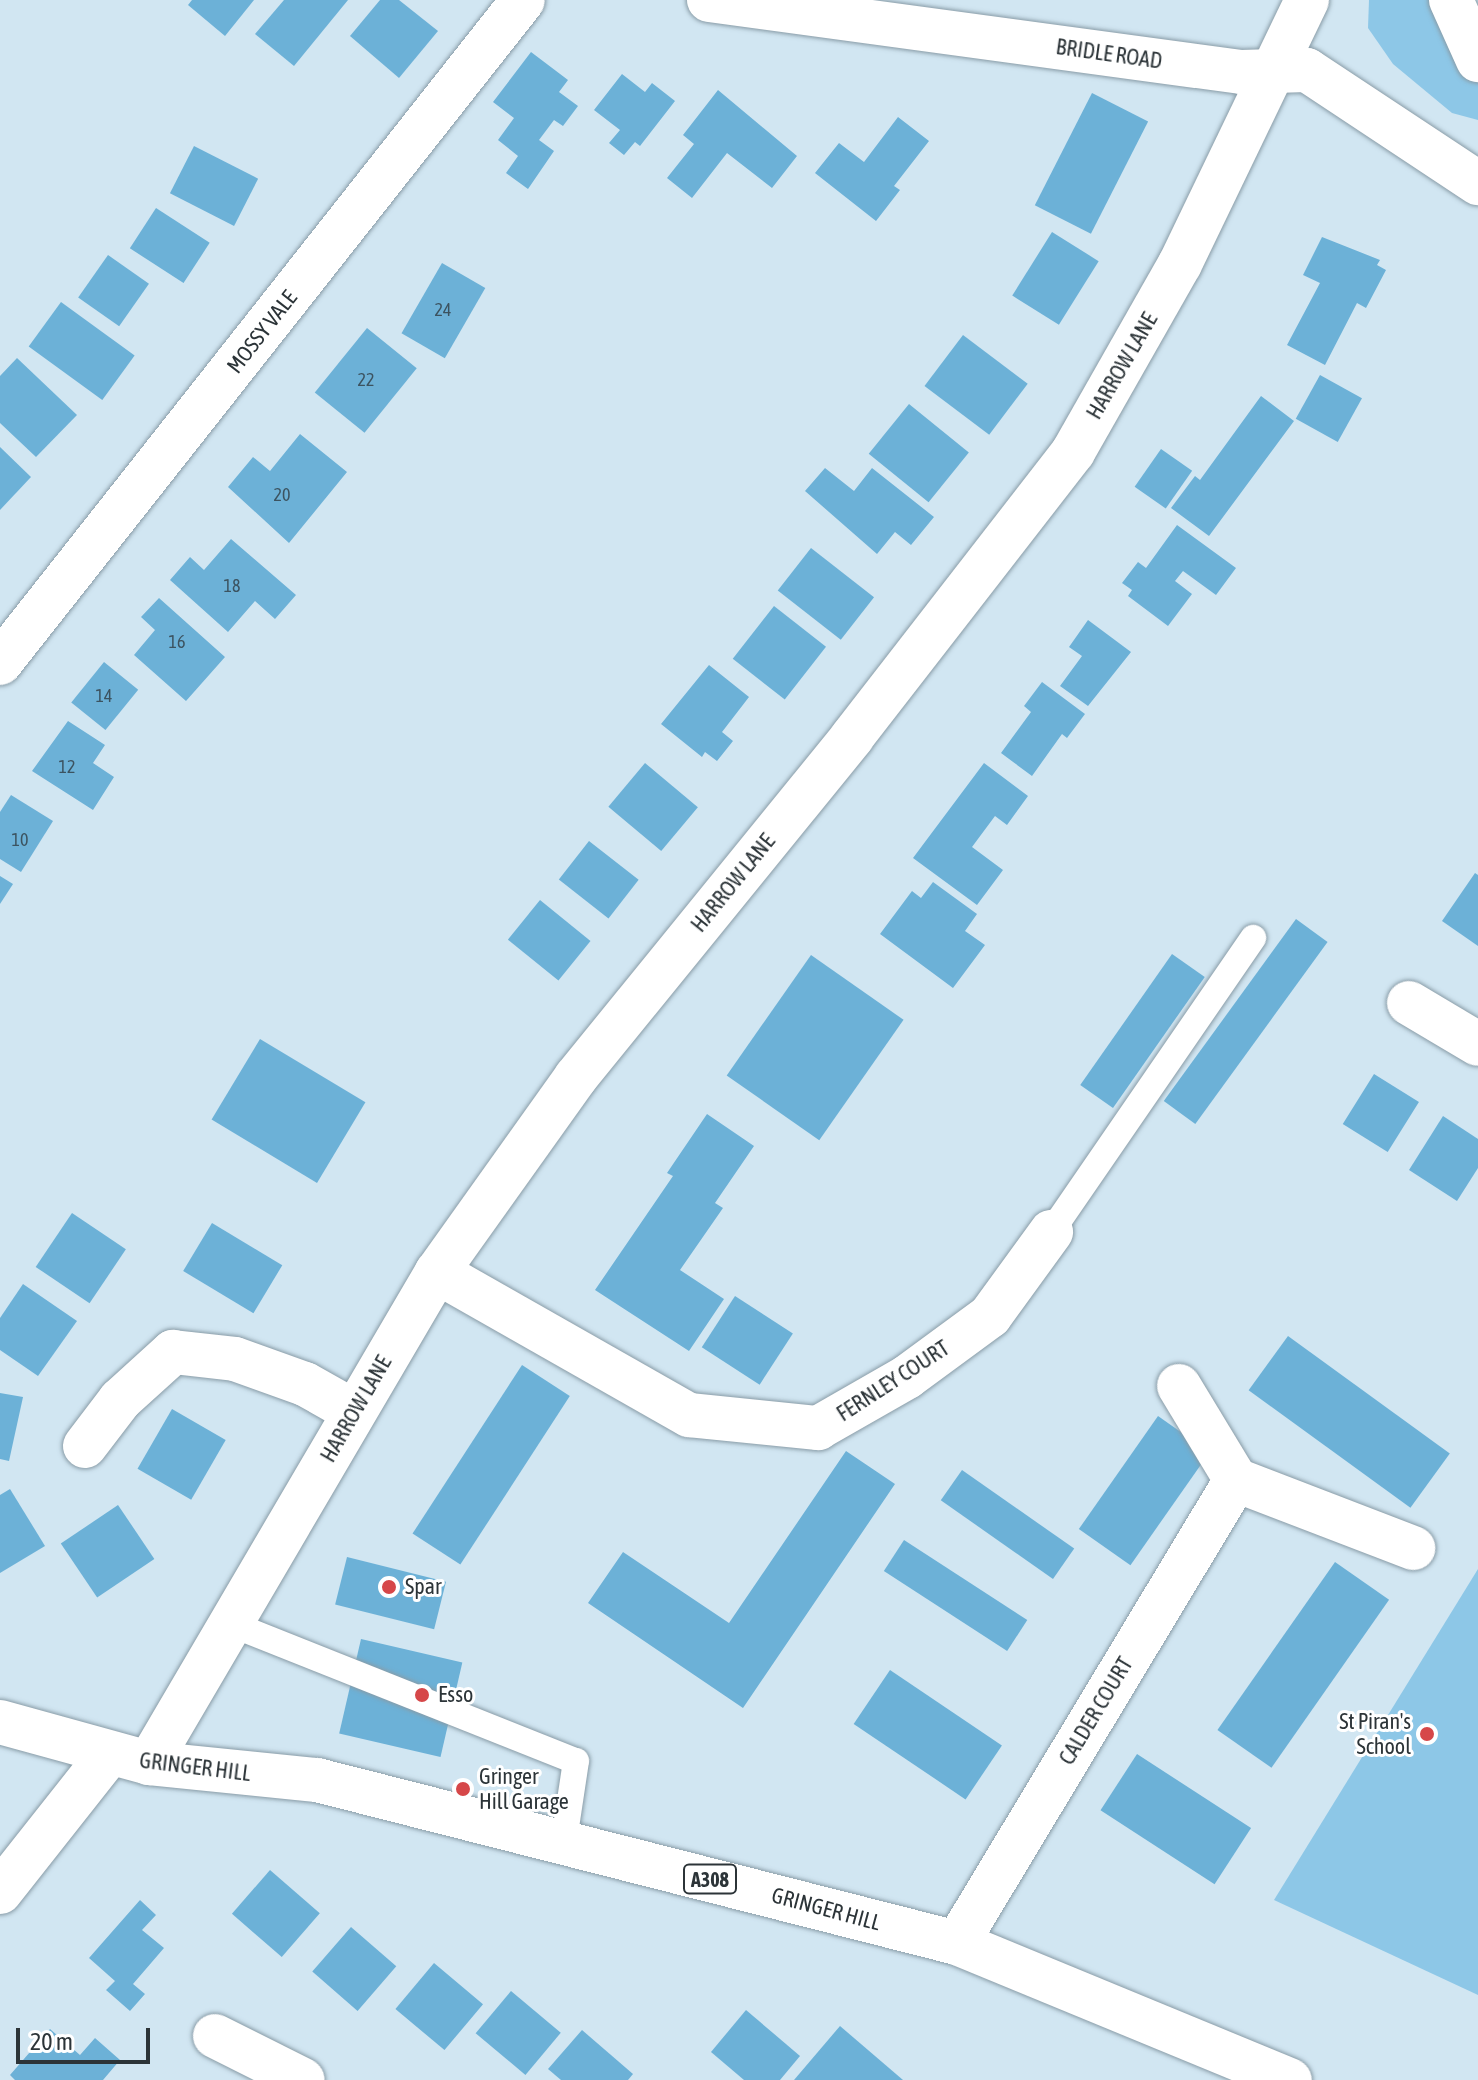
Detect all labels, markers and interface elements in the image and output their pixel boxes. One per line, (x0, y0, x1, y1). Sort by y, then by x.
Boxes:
street label: BRIDLE ROAD (1054, 33, 1164, 75)
street label: MOSSY VALE (221, 285, 303, 379)
house number: 24 (435, 299, 451, 321)
street label: HARROW LANE (1081, 308, 1163, 424)
house number: 22 (358, 369, 374, 391)
house number: 20 (274, 484, 290, 506)
house number: 18 (224, 575, 240, 597)
house number: 16 (169, 631, 185, 653)
house number: 14 (96, 685, 112, 707)
house number: 12 (59, 756, 75, 778)
house number: 10 (12, 829, 28, 851)
street label: HARROW LANE (685, 829, 781, 937)
street label: FERNLEY COURT (832, 1335, 954, 1427)
street label: HARROW LANE (315, 1351, 397, 1467)
place label: Spar (405, 1574, 441, 1600)
marker: Spar (380, 1578, 398, 1596)
street label: CALDER COURT (1054, 1652, 1138, 1770)
place label: Esso (438, 1682, 473, 1708)
marker: Esso (413, 1686, 431, 1704)
place label: St Piran's School (1339, 1708, 1411, 1760)
marker: St Piran's School (1418, 1725, 1436, 1743)
street label: GRINGER HILL (138, 1747, 252, 1787)
place label: Gringer Hill Garage (479, 1763, 569, 1814)
marker: Gringer Hill Garage (454, 1780, 472, 1798)
road number: A308 (682, 1863, 738, 1895)
street label: GRINGER HILL (769, 1882, 883, 1936)
scale bar (20, 2012, 154, 2062)
text: 20 m (30, 2028, 73, 2055)

